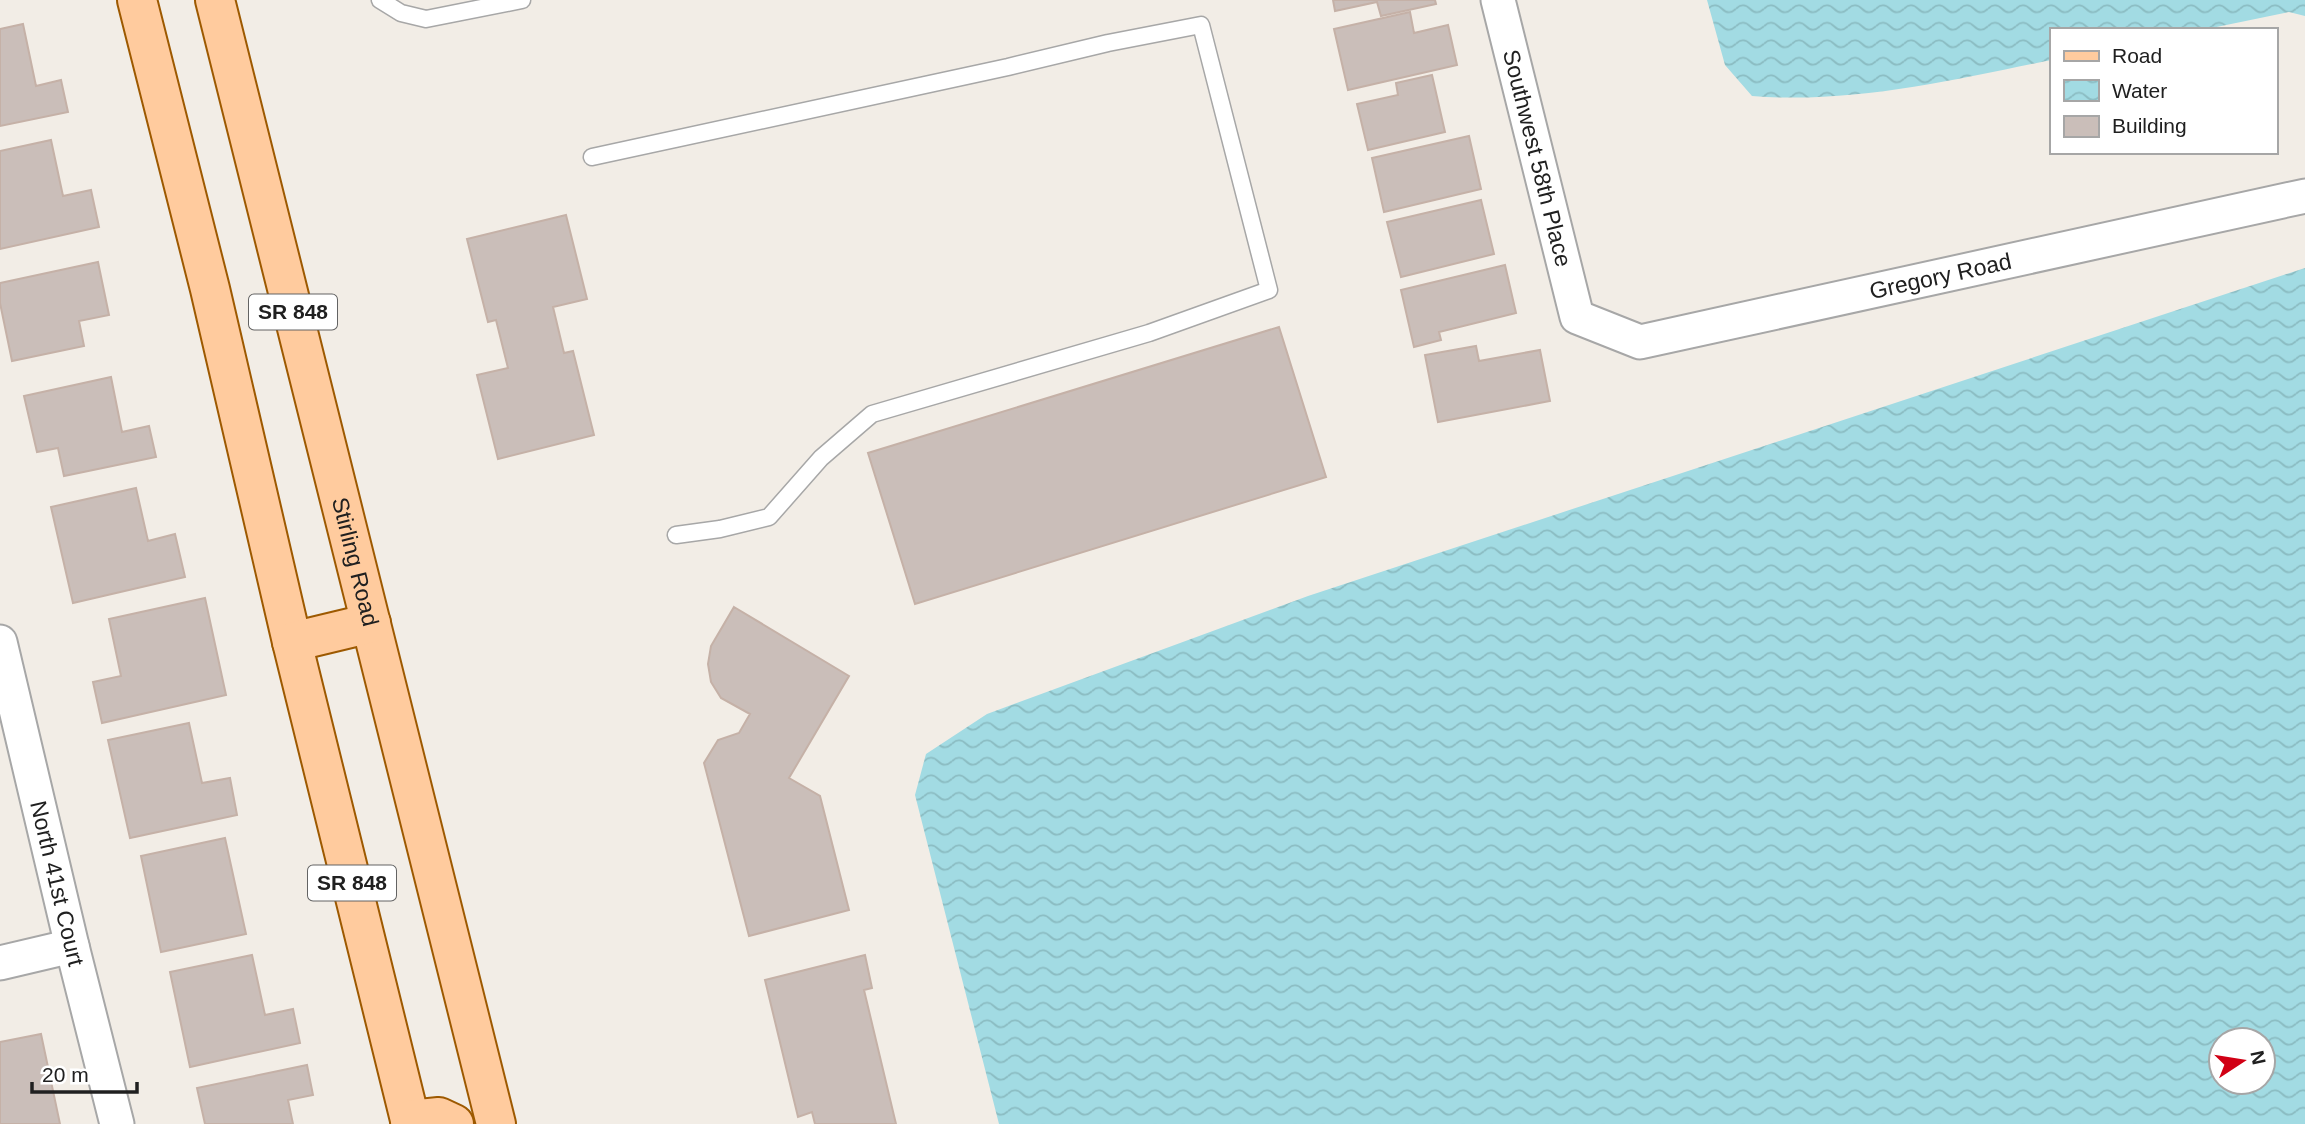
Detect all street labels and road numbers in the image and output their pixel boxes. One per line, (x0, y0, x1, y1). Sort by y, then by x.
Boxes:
street label: Southwest 58th Place (1498, 47, 1577, 269)
street label: Gregory Road (1867, 248, 2014, 304)
road number: SR 848 (249, 294, 337, 330)
street label: Stirling Road (327, 495, 384, 629)
street label: North 41st Court (25, 798, 90, 969)
road number: SR 848 (308, 866, 396, 900)

